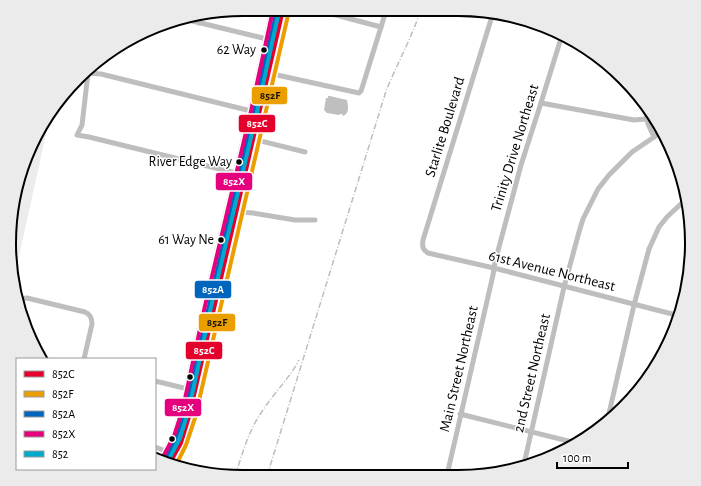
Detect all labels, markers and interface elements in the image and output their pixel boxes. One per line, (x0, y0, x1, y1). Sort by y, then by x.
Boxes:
place label: 62 Way (217, 43, 256, 57)
marker: 62 Way (259, 45, 269, 55)
street label: Starlite Boulevard (423, 75, 467, 179)
street label: Trinity Drive Northeast (488, 82, 542, 213)
line badge: 852F (251, 86, 288, 105)
text: 852F (260, 90, 281, 101)
line badge: 852C (238, 114, 276, 133)
text: 852C (246, 118, 268, 129)
place label: River Edge Way (149, 155, 232, 169)
marker: River Edge Way (234, 157, 244, 167)
line badge: 852X (215, 172, 253, 191)
text: 852X (223, 176, 245, 187)
place label: 61 Way Ne (158, 233, 214, 247)
marker: 61 Way Ne (216, 235, 226, 245)
street label: 61st Avenue Northeast (487, 248, 617, 294)
line badge: 852A (194, 280, 232, 299)
text: 852A (202, 284, 224, 295)
street label: Main Street Northeast (437, 304, 481, 434)
street label: 2nd Street Northeast (511, 312, 553, 434)
line badge: 852F (198, 313, 236, 332)
text: 852F (207, 317, 228, 328)
line badge: 852C (185, 341, 223, 360)
text: 852C (193, 345, 215, 356)
legend (16, 358, 156, 470)
text: 852C (52, 368, 74, 380)
unlabelled marker (185, 372, 195, 382)
text: 852F (52, 388, 74, 400)
line badge: 852X (164, 398, 202, 417)
text: 852X (172, 402, 194, 413)
text: 852A (52, 408, 75, 420)
text: 852X (52, 428, 75, 440)
unlabelled marker (167, 434, 177, 444)
scale bar (557, 444, 628, 470)
text: 852 (52, 448, 69, 460)
text: 100 m (563, 452, 591, 464)

